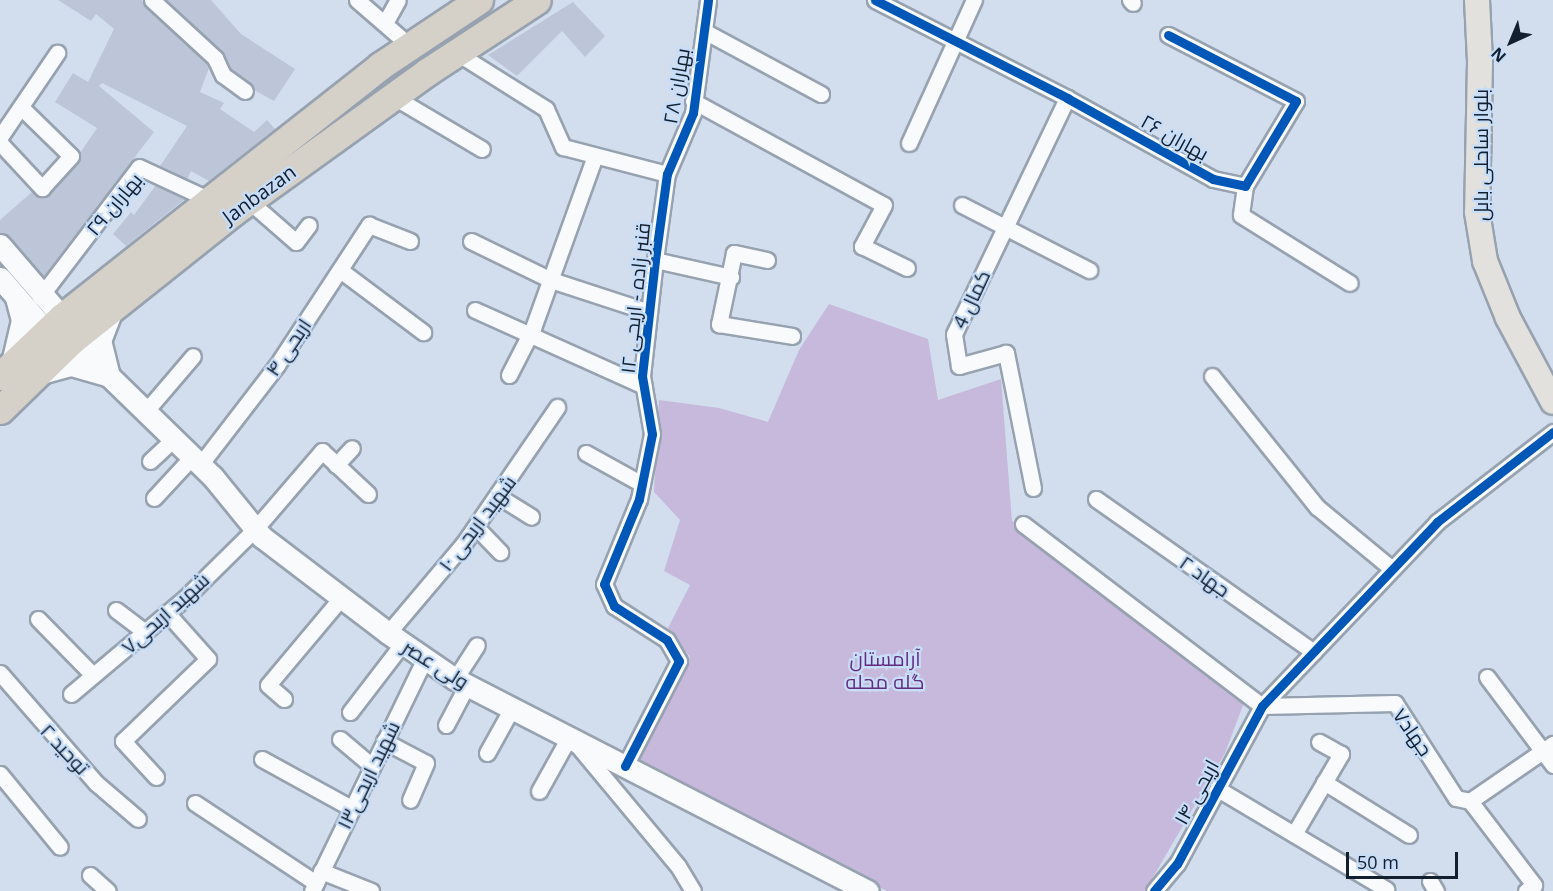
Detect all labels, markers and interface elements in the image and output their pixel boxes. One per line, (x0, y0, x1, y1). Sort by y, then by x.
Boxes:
north arrow (1481, 12, 1541, 72)
text: N (1486, 43, 1511, 67)
street label: بهاران ۲۸ (658, 46, 694, 126)
street label: بلوار ساحلی بابل (1468, 89, 1492, 221)
street label: بهاران ۲۶ (1137, 109, 1213, 165)
street label: Janbazan (218, 159, 300, 229)
street label: بهاران ۲۹ (81, 168, 147, 240)
street label: قنبر زاده - اریحی ۱۲ (615, 221, 655, 375)
street label: کمال 4 (947, 266, 995, 332)
street label: اریحی ۴ (260, 314, 316, 380)
street label: شهید اریحی ۱۰ (433, 470, 521, 576)
street label: جهاد ۲ (1175, 550, 1235, 602)
street label: شهید اریحی۷ (116, 567, 214, 659)
street label: ولی عصر (398, 634, 474, 694)
park label: آرامستان گله محله (846, 646, 924, 693)
street label: جهاد۷ (1388, 704, 1438, 760)
street label: شهید اریحی۱۳ (332, 717, 404, 833)
street label: توحید ۲ (36, 719, 94, 779)
street label: اریحی ۱۴ (1168, 755, 1224, 829)
scale bar (1349, 840, 1462, 878)
text: 50 m (1357, 850, 1399, 874)

